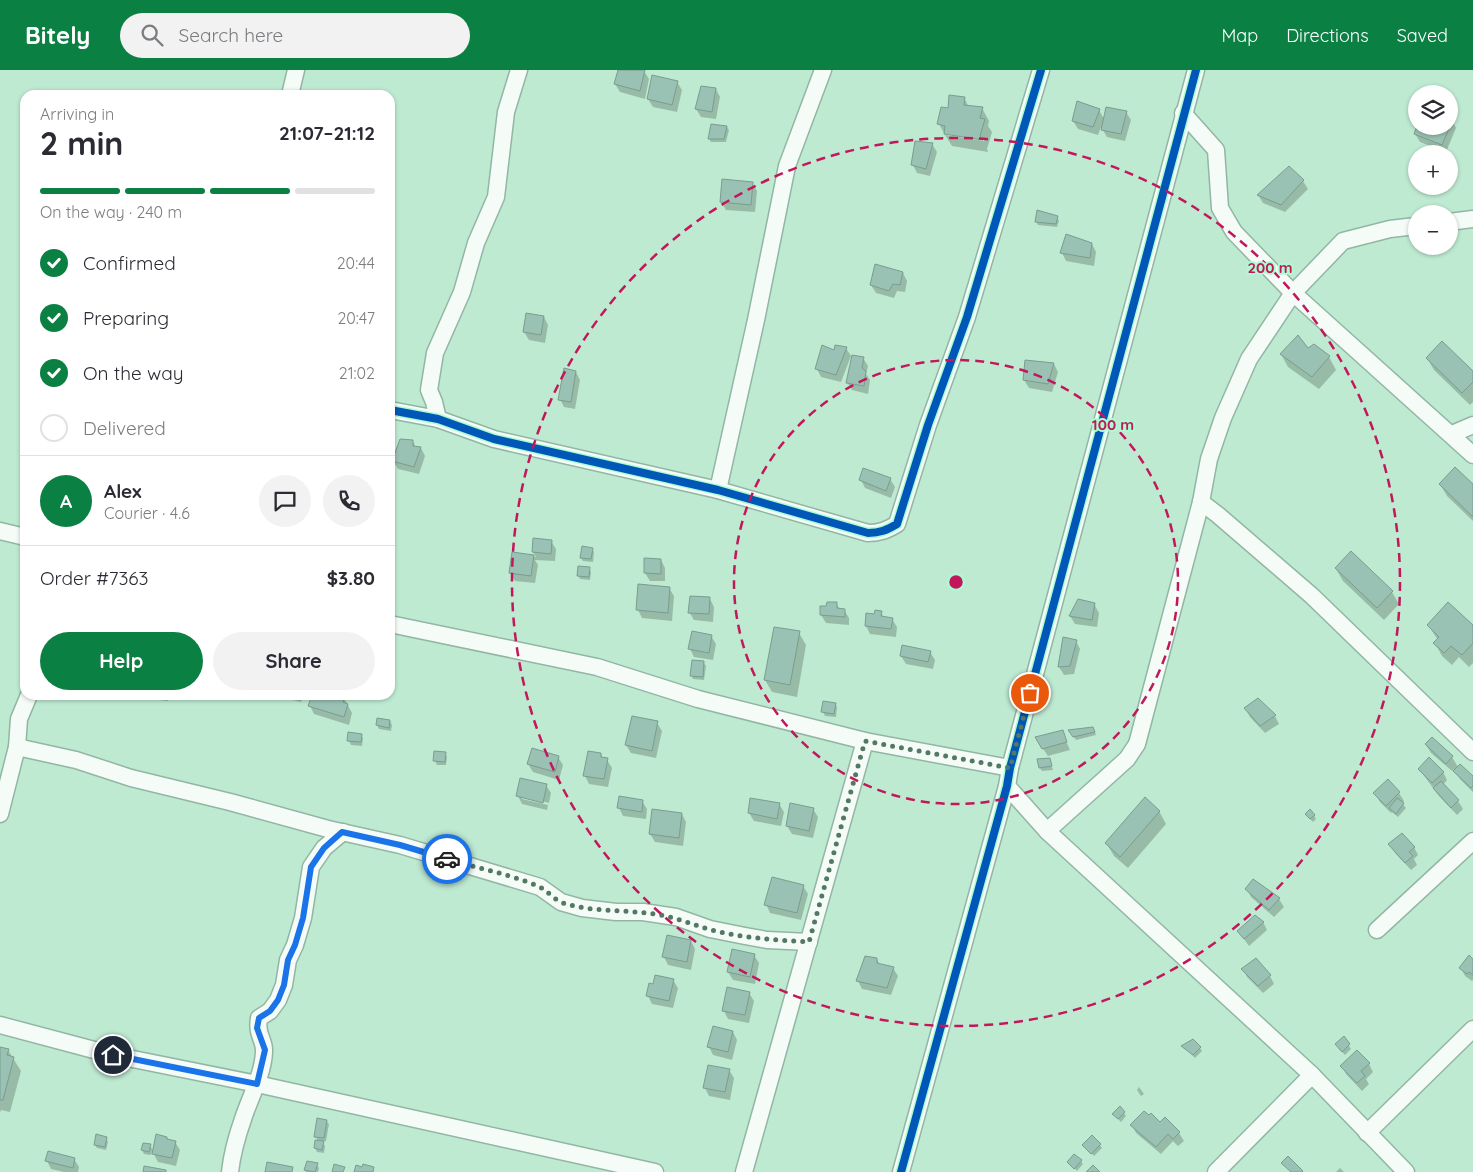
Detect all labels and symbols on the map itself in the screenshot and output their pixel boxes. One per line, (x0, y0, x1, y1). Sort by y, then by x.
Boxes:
text: 200 m (1248, 258, 1293, 277)
text: 100 m (1092, 415, 1134, 434)
centre of rings (947, 573, 965, 591)
pin (1009, 672, 1051, 714)
courier (422, 834, 472, 884)
pin (92, 1034, 134, 1076)

